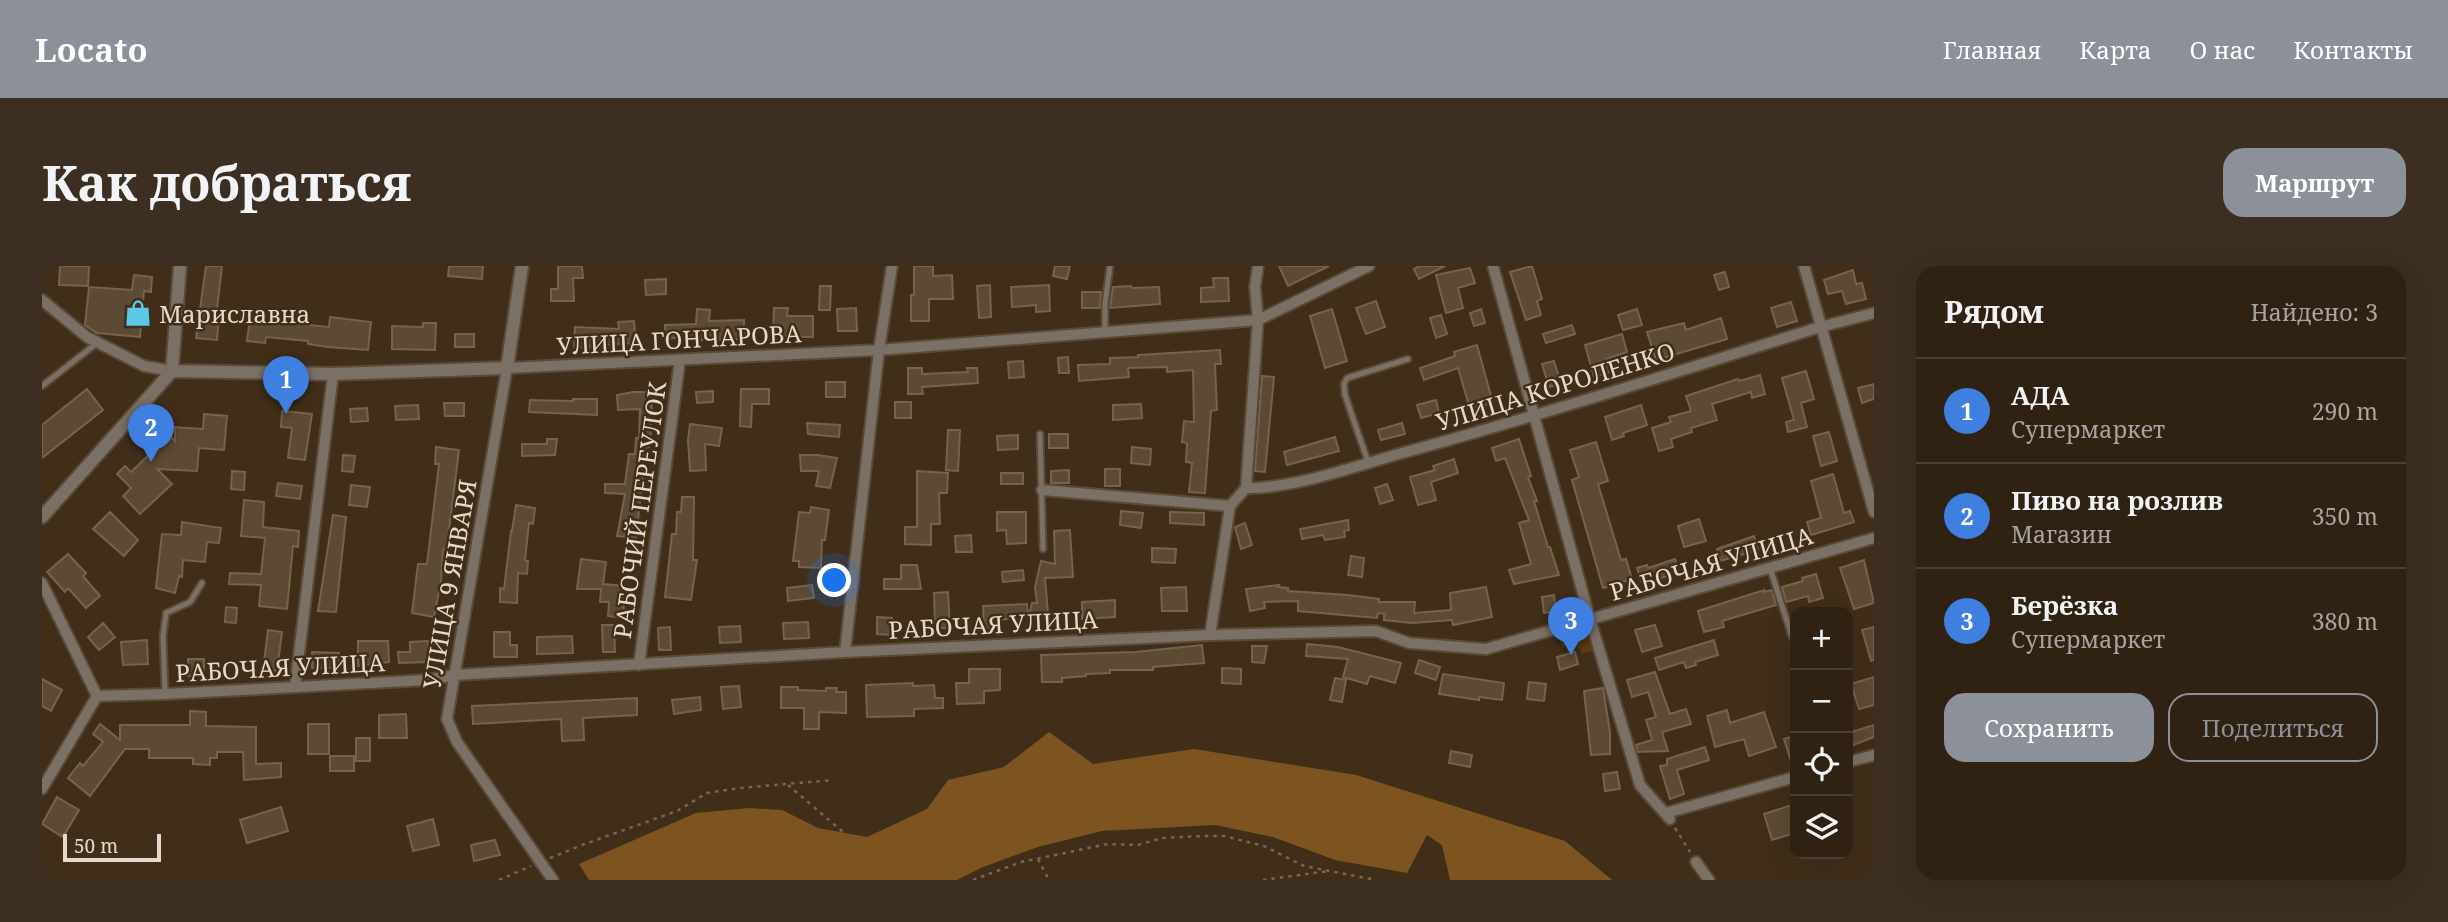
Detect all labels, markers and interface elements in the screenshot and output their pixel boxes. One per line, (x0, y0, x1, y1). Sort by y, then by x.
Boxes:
text: Locato (35, 27, 148, 72)
text: Главная (1943, 33, 2041, 66)
text: Карта (2079, 33, 2152, 66)
text: О нас (2190, 33, 2255, 66)
text: Контакты (2293, 33, 2413, 66)
button: Маршрут (2223, 148, 2406, 217)
text: Как добраться (42, 149, 411, 215)
text: Рядом (1944, 291, 2044, 332)
text: Найдено: 3 (2250, 296, 2378, 328)
place label: Мариславна (159, 297, 310, 330)
shop icon: Мариславна (123, 298, 153, 328)
street label: УЛИЦА ГОНЧАРОВА (556, 316, 802, 362)
street label: УЛИЦА КОРОЛЕНКО (1432, 334, 1678, 438)
pin: 1 (263, 356, 309, 414)
text: АДА (2011, 377, 2070, 413)
street label: РАБОЧИЙ ПЕРЕУЛОК (605, 378, 674, 641)
text: 1 (1961, 395, 1974, 427)
text: 290 m (2312, 395, 2378, 427)
pin: 2 (128, 404, 174, 462)
text: Супермаркет (2011, 413, 2165, 445)
street label: УЛИЦА 9 ЯНВАРЯ (414, 477, 484, 691)
text: Пиво на розлив (2011, 482, 2223, 518)
text: 2 (1961, 500, 1974, 532)
text: 350 m (2312, 500, 2378, 532)
street label: РАБОЧАЯ УЛИЦА (1606, 518, 1817, 608)
text: Магазин (2011, 518, 2112, 550)
your location (817, 563, 851, 597)
text: Берёзка (2011, 587, 2118, 623)
pin: 3 (1548, 597, 1594, 655)
street label: РАБОЧАЯ УЛИЦА (887, 602, 1099, 646)
text: 3 (1961, 605, 1974, 637)
text: 380 m (2312, 605, 2378, 637)
map controls (1790, 607, 1853, 859)
button: + (1790, 607, 1853, 670)
text: Супермаркет (2011, 623, 2165, 655)
street label: РАБОЧАЯ УЛИЦА (174, 645, 386, 689)
button: − (1790, 670, 1853, 733)
button: Сохранить (1944, 693, 2154, 762)
button: Поделиться (2168, 693, 2378, 762)
button: locate (1790, 733, 1853, 796)
button: layers (1790, 796, 1853, 859)
scale bar (63, 831, 161, 863)
text: 50 m (74, 833, 118, 859)

